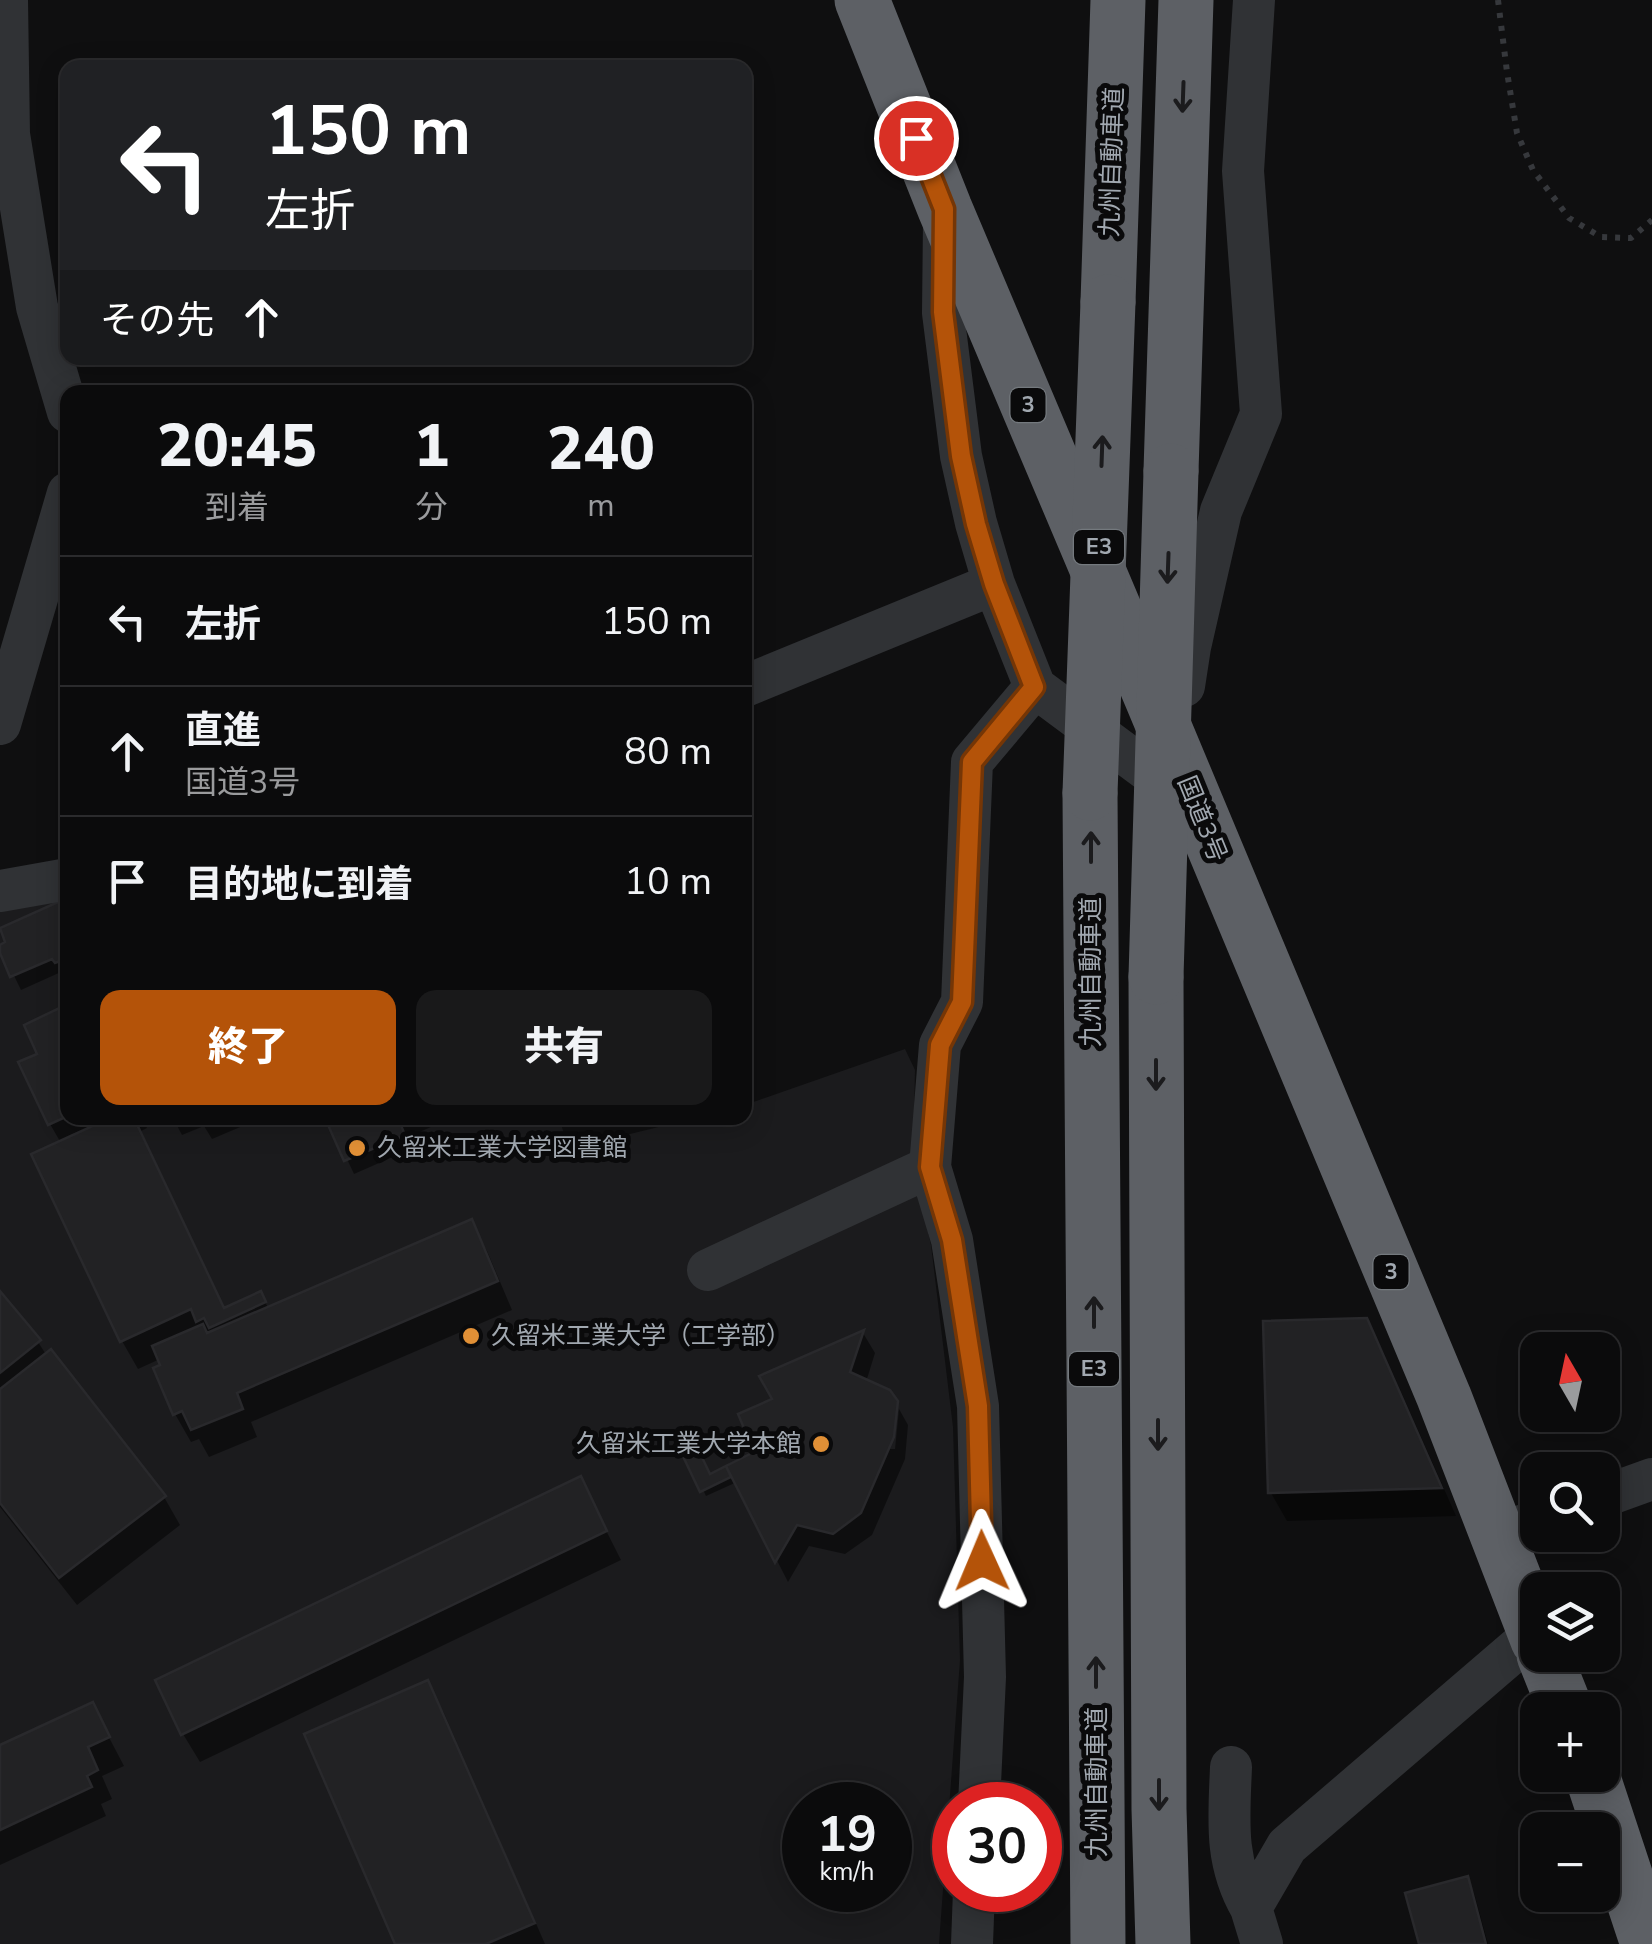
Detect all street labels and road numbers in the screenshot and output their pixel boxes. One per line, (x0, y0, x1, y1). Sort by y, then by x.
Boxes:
street label: 九州自動車道 (1092, 86, 1132, 238)
road number: 3 (1010, 388, 1046, 422)
road number: E3 (1074, 530, 1124, 564)
street label: 国道3号 (1169, 771, 1235, 867)
street label: 九州自動車道 (1074, 897, 1108, 1047)
road number: 3 (1374, 1255, 1408, 1289)
road number: E3 (1069, 1352, 1119, 1386)
street label: 九州自動車道 (1080, 1707, 1114, 1857)

